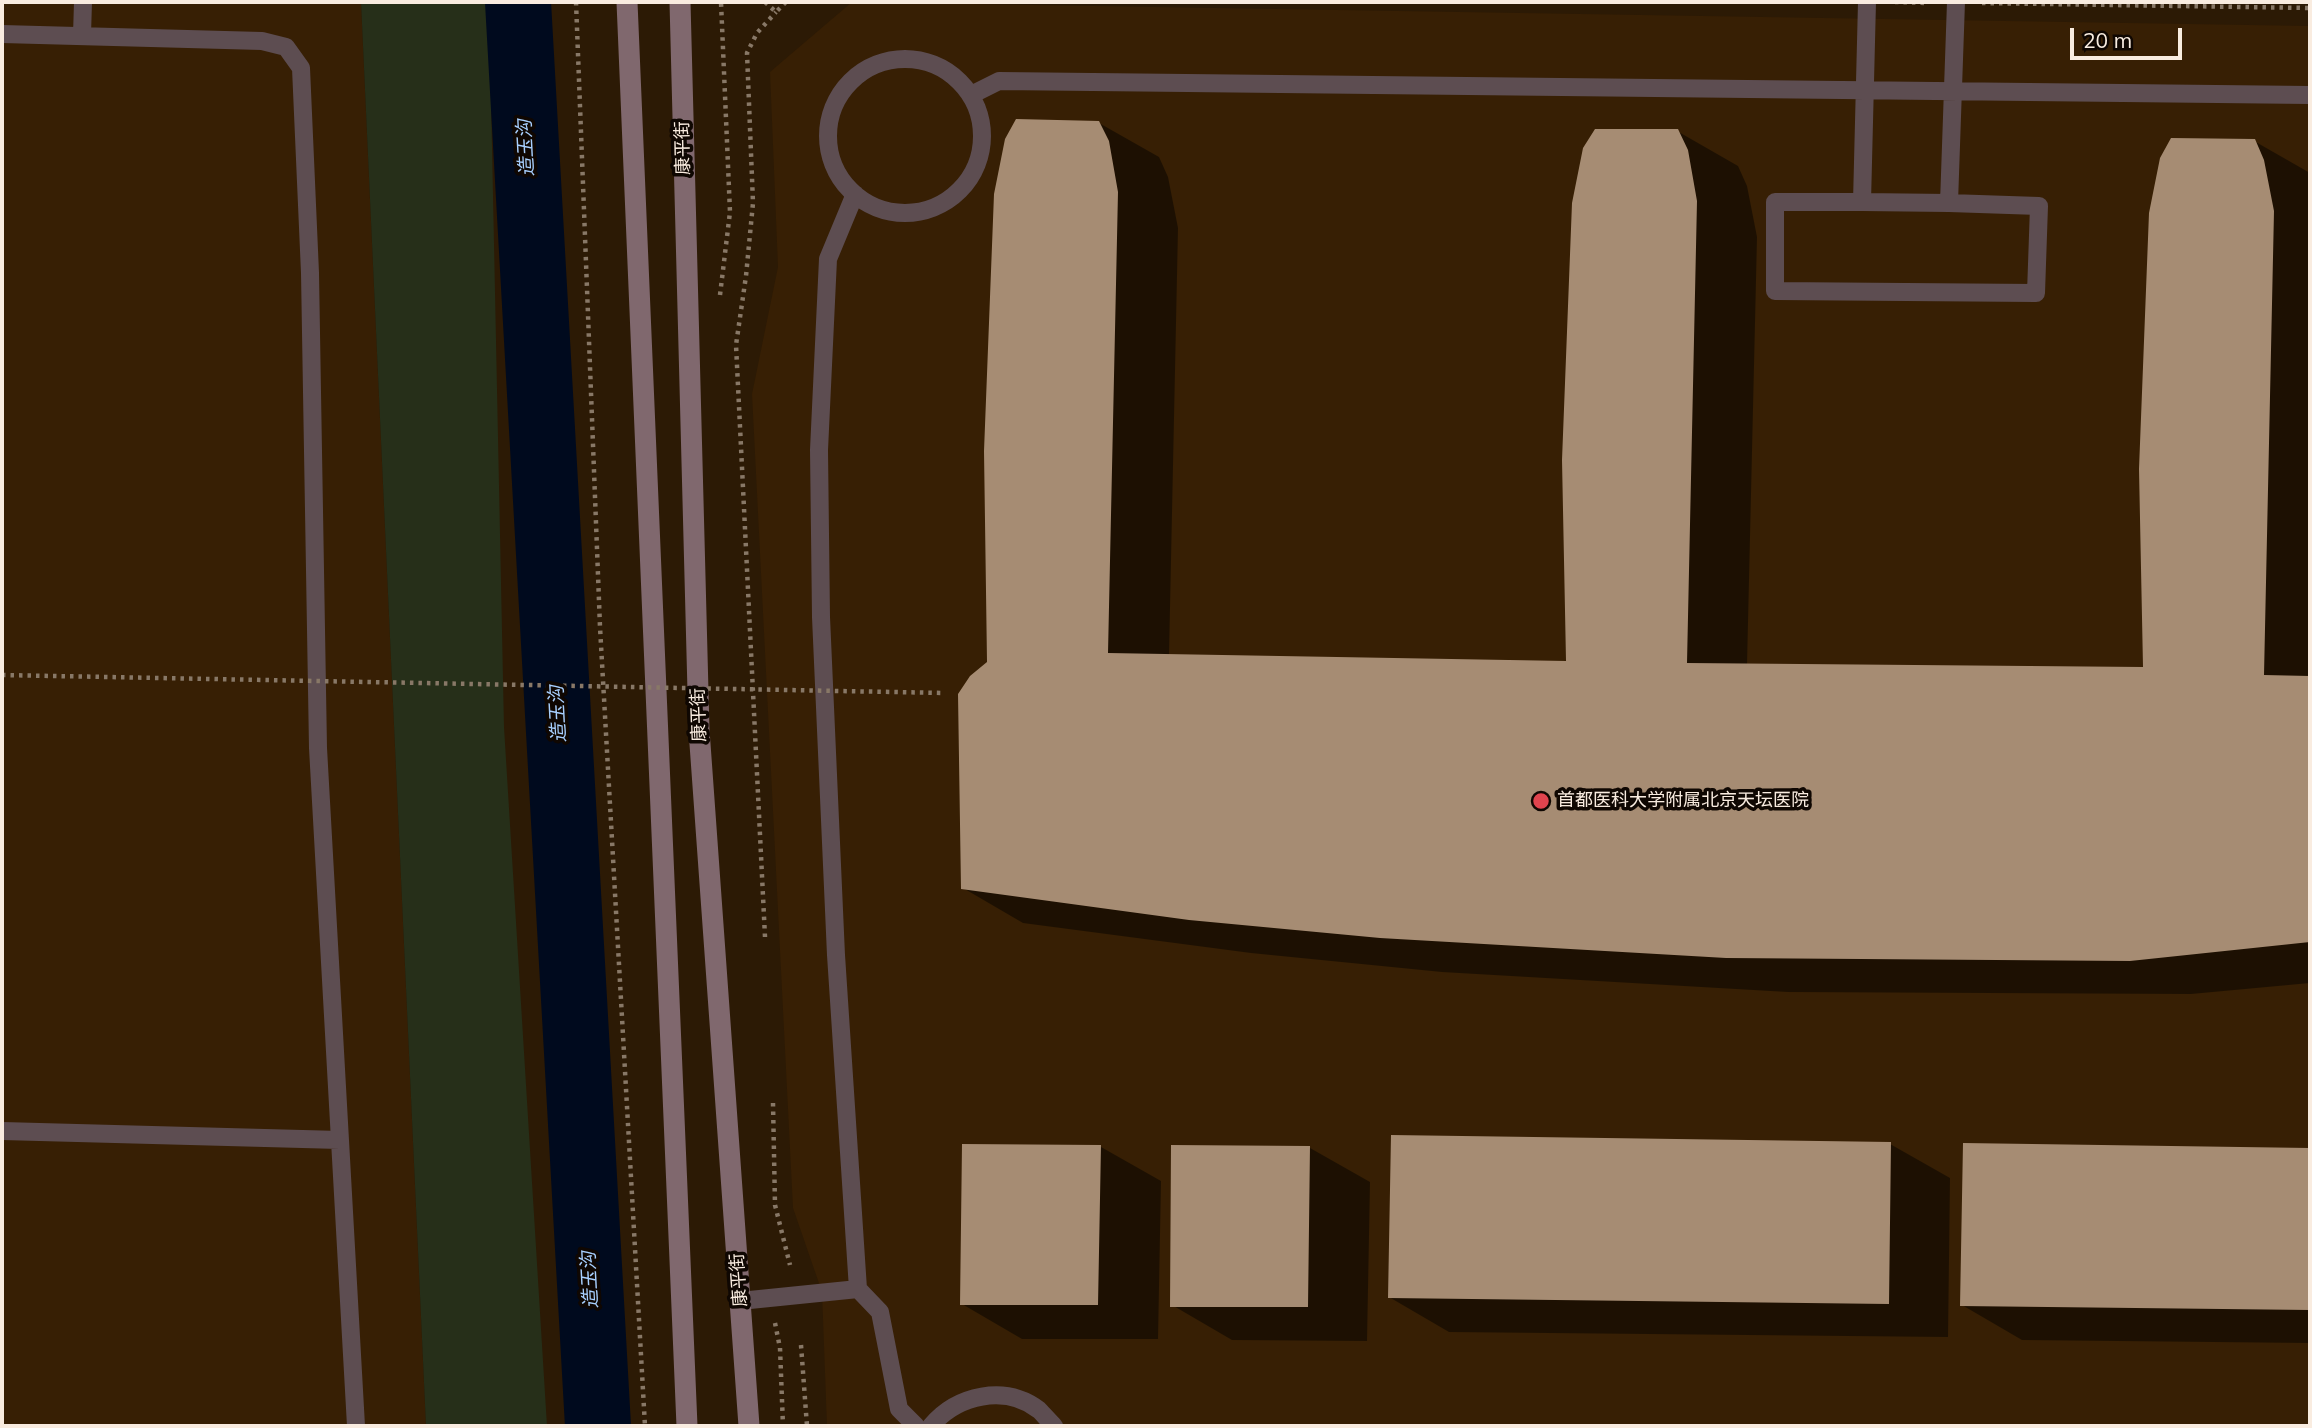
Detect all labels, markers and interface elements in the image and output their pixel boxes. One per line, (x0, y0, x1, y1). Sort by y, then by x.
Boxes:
scale bar (2074, 14, 2186, 58)
text: 20 m (2083, 27, 2132, 53)
water label: 造玉沟 (513, 119, 539, 177)
street label: 康平街 (672, 121, 694, 175)
water label: 造玉沟 (545, 685, 571, 743)
street label: 康平街 (687, 688, 711, 742)
place label: 首都医科大学附属北京天坛医院 (1557, 790, 1809, 812)
marker: 首都医科大学附属北京天坛医院 (1531, 791, 1551, 811)
water label: 造玉沟 (577, 1251, 603, 1309)
street label: 康平街 (726, 1252, 752, 1308)

